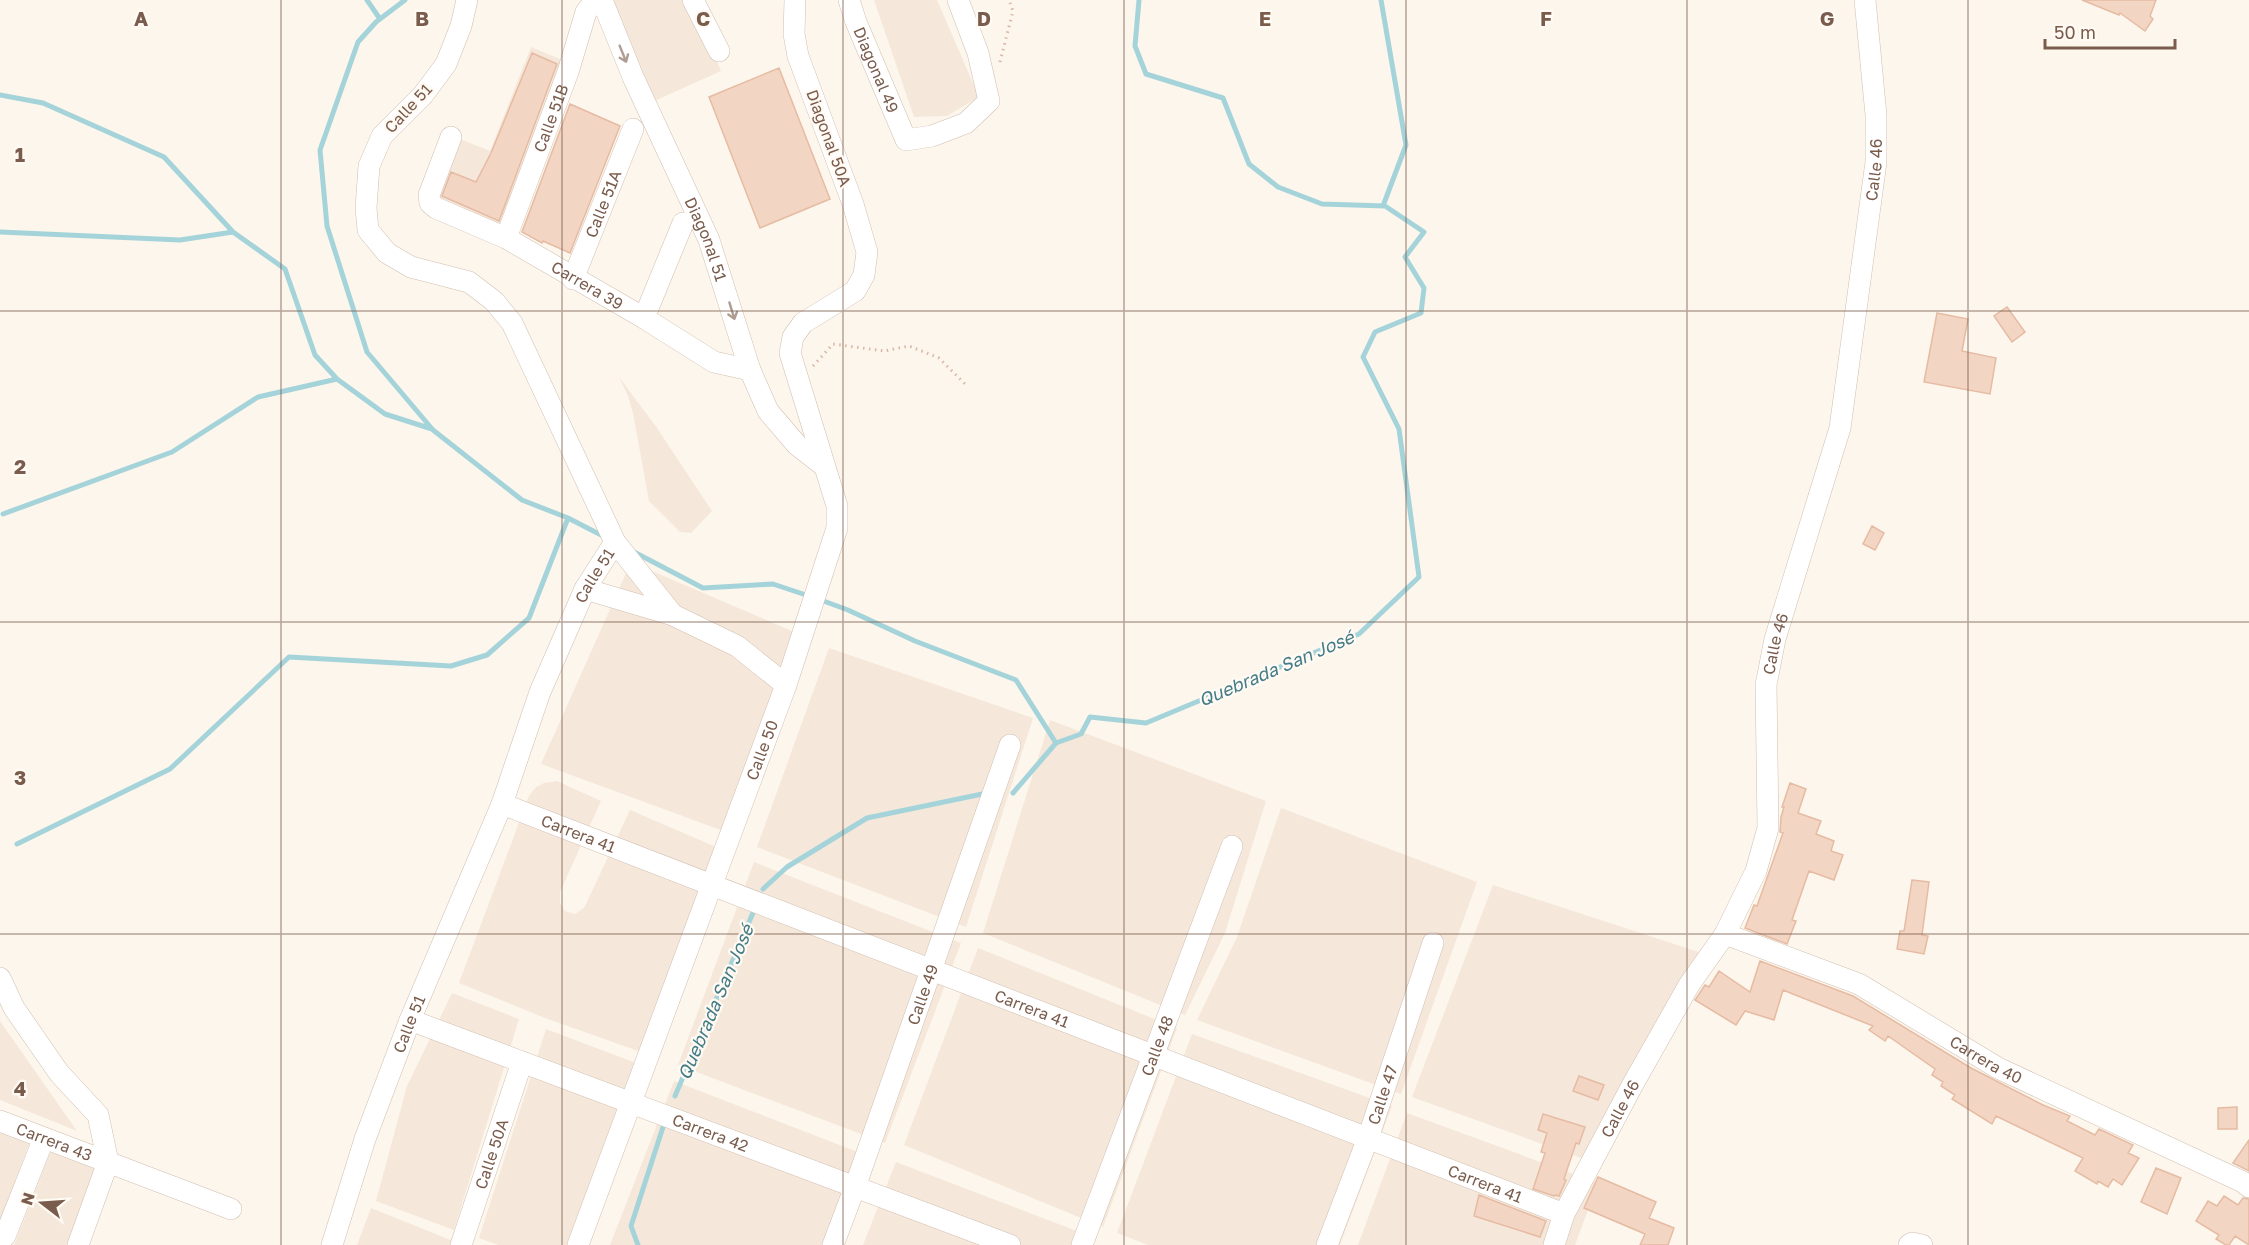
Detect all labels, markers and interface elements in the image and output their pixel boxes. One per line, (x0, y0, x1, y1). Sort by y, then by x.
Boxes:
text: A (134, 6, 148, 30)
text: B (415, 6, 429, 30)
text: C (696, 6, 710, 30)
text: D (977, 6, 991, 30)
text: E (1259, 6, 1271, 30)
text: F (1540, 6, 1552, 30)
text: G (1820, 6, 1834, 30)
scale bar (2045, 12, 2176, 50)
text: 50 m (2054, 21, 2096, 43)
street label: Diagonal 49 (849, 24, 903, 116)
one-way arrow (619, 45, 630, 63)
street label: Calle 51 (380, 79, 436, 137)
street label: Calle 51B (529, 81, 573, 155)
street label: Diagonal 50A (802, 87, 856, 190)
street label: Calle 46 (1861, 138, 1886, 202)
text: 1 (15, 142, 25, 166)
street label: Calle 51A (581, 167, 626, 241)
street label: Diagonal 51 (680, 194, 731, 284)
street label: Carrera 39 (548, 256, 627, 314)
one-way arrow (727, 301, 738, 320)
text: 2 (14, 454, 26, 478)
street label: Calle 51 (570, 544, 619, 606)
street label: Calle 46 (1758, 611, 1792, 676)
water label: Quebrada San José (1195, 625, 1358, 711)
street label: Calle 50 (742, 717, 782, 783)
text: 3 (14, 765, 26, 789)
street label: Carrera 41 (538, 810, 619, 857)
water label: Quebrada San José (672, 920, 758, 1083)
street label: Calle 49 (903, 962, 942, 1027)
street label: Carrera 41 (992, 985, 1072, 1032)
street label: Calle 51 (388, 992, 429, 1056)
street label: Calle 48 (1137, 1013, 1177, 1079)
street label: Carrera 40 (1946, 1031, 2026, 1088)
street label: Calle 47 (1363, 1063, 1402, 1127)
text: 4 (14, 1076, 26, 1100)
street label: Calle 46 (1596, 1076, 1644, 1141)
street label: Carrera 42 (670, 1109, 751, 1156)
street label: Calle 50A (470, 1116, 513, 1192)
street label: Carrera 43 (13, 1118, 95, 1165)
street label: Carrera 41 (1445, 1160, 1526, 1207)
north arrow (12, 1173, 72, 1233)
text: N (16, 1190, 39, 1207)

